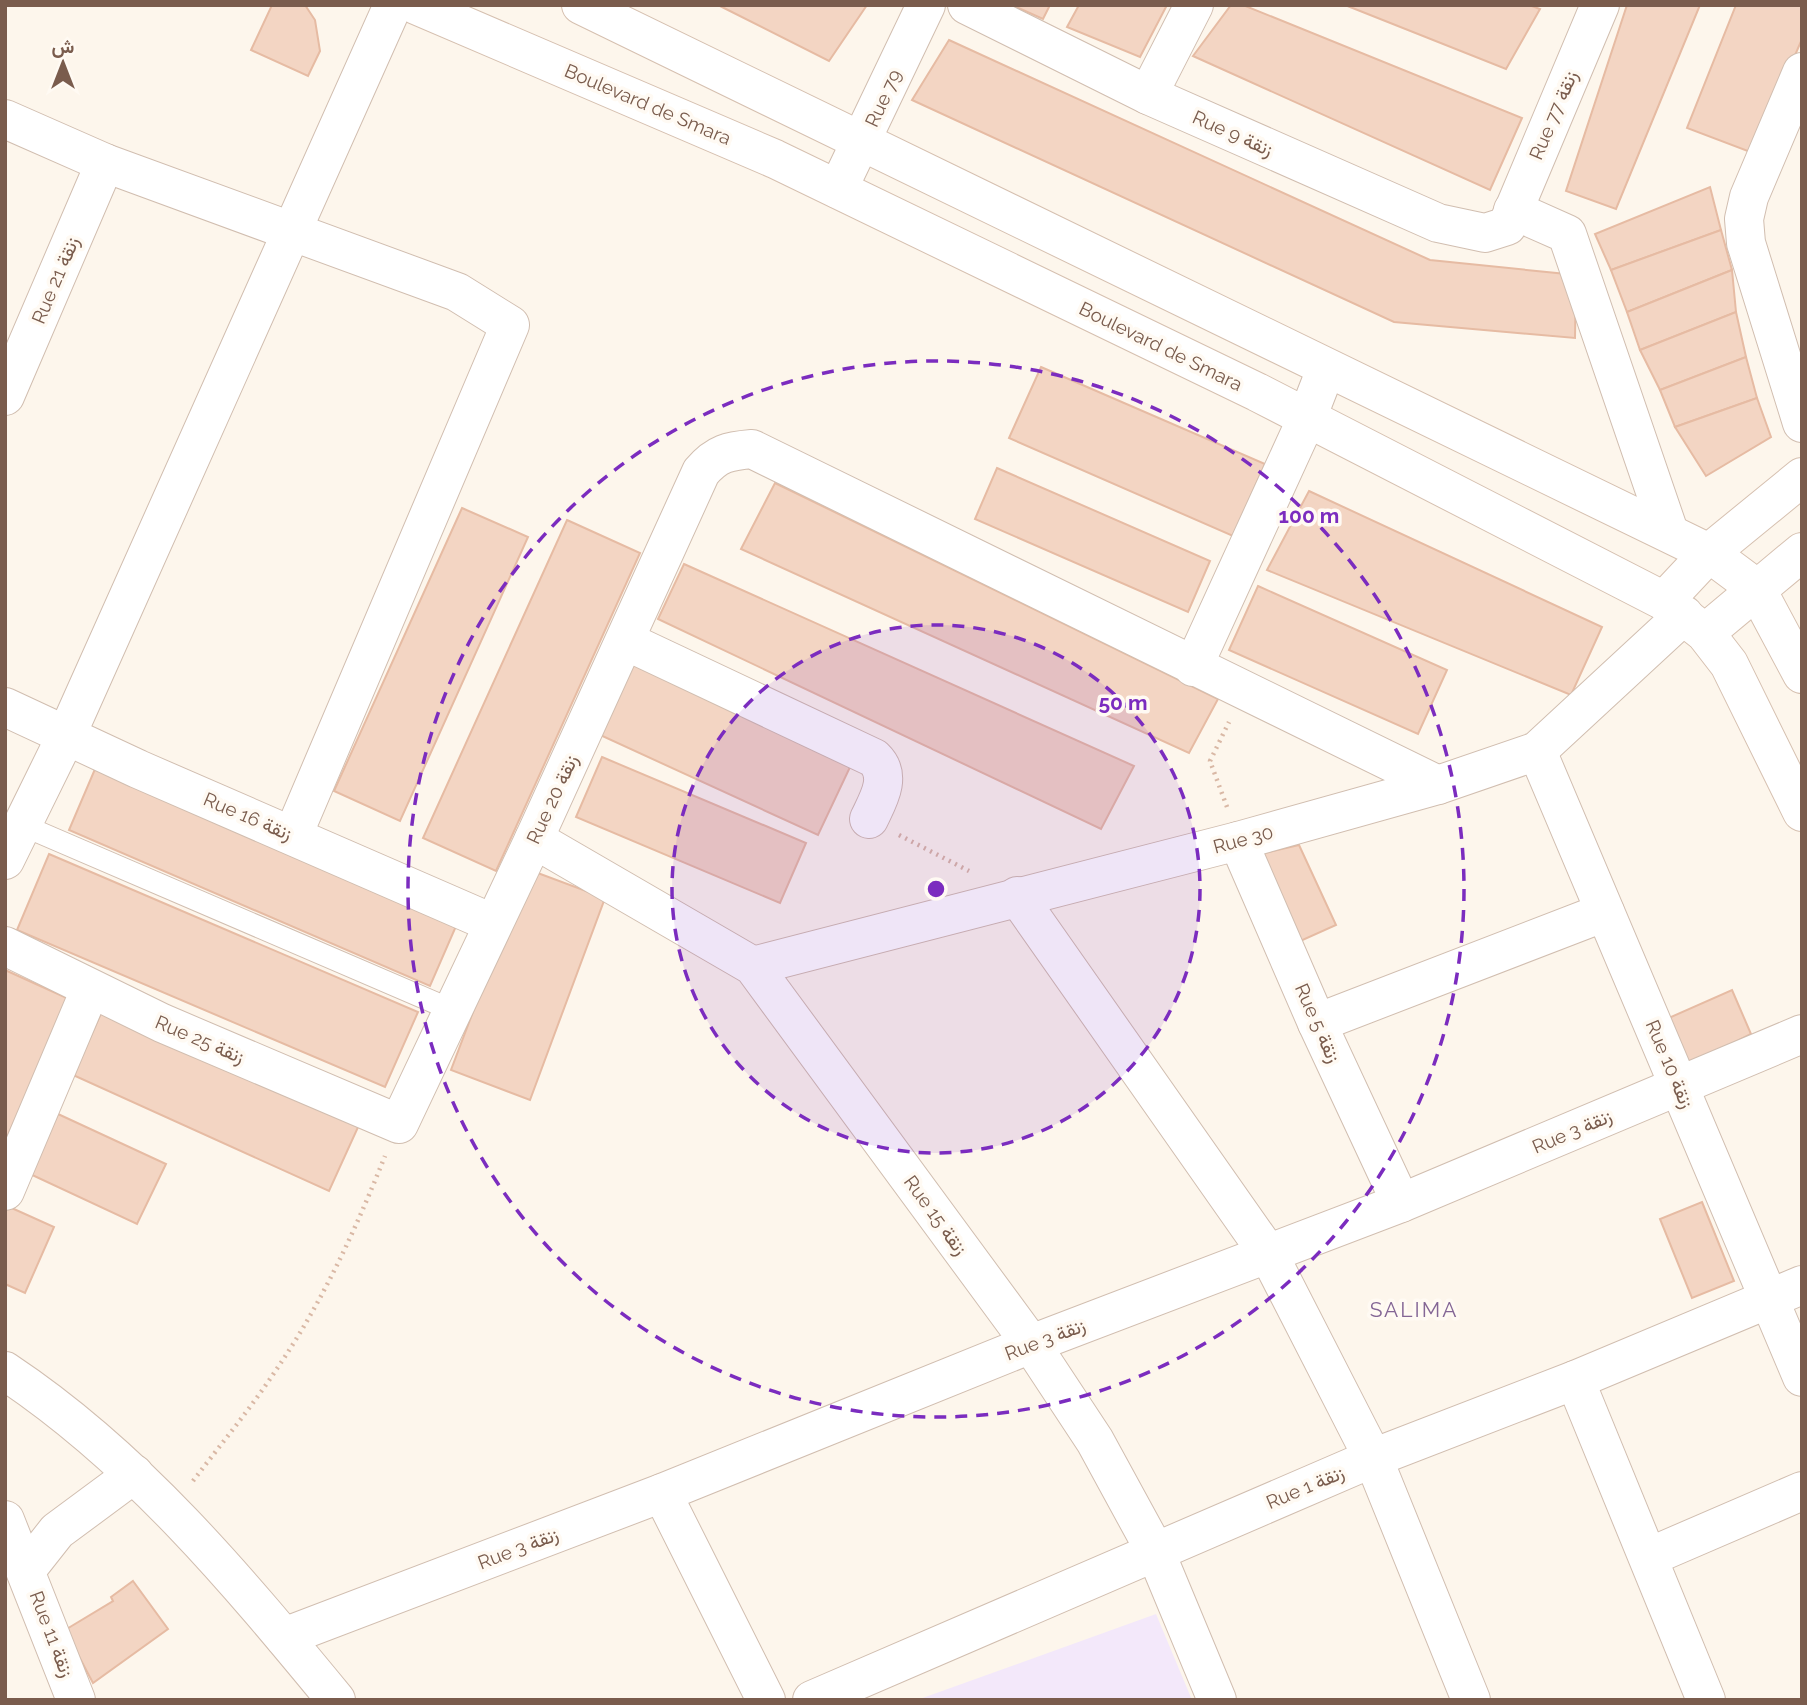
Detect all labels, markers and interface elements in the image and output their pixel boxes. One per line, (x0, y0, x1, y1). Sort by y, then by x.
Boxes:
north arrow (28, 28, 98, 98)
text: ش (52, 35, 75, 58)
street label: Boulevard de Smara (561, 59, 735, 149)
street label: Rue 79 (860, 66, 906, 130)
street label: Rue 77 زنقة (1524, 67, 1583, 163)
street label: Rue 9 زنقة (1189, 106, 1277, 161)
street label: Rue 21 زنقة (27, 233, 84, 327)
street label: Boulevard de Smara (1076, 297, 1246, 395)
text: 100 m (1279, 503, 1339, 528)
text: 50 m (1098, 690, 1148, 715)
street label: Rue 20 زنقة (522, 751, 583, 848)
street label: Rue 16 زنقة (200, 788, 296, 845)
street label: Rue 30 (1211, 820, 1275, 858)
centre of rings (924, 877, 948, 901)
street label: Rue 5 زنقة (1290, 980, 1345, 1067)
street label: Rue 25 زنقة (152, 1010, 248, 1069)
street label: Rue 10 زنقة (1641, 1016, 1699, 1112)
street label: Rue 3 زنقة (1529, 1104, 1616, 1159)
street label: Rue 15 زنقة (899, 1171, 972, 1260)
district label: SALIMA (1370, 1297, 1458, 1322)
street label: Rue 3 زنقة (1002, 1314, 1089, 1365)
street label: Rue 1 زنقة (1263, 1461, 1348, 1514)
street label: Rue 3 زنقة (475, 1523, 562, 1574)
street label: Rue 11 زنقة (25, 1588, 79, 1681)

